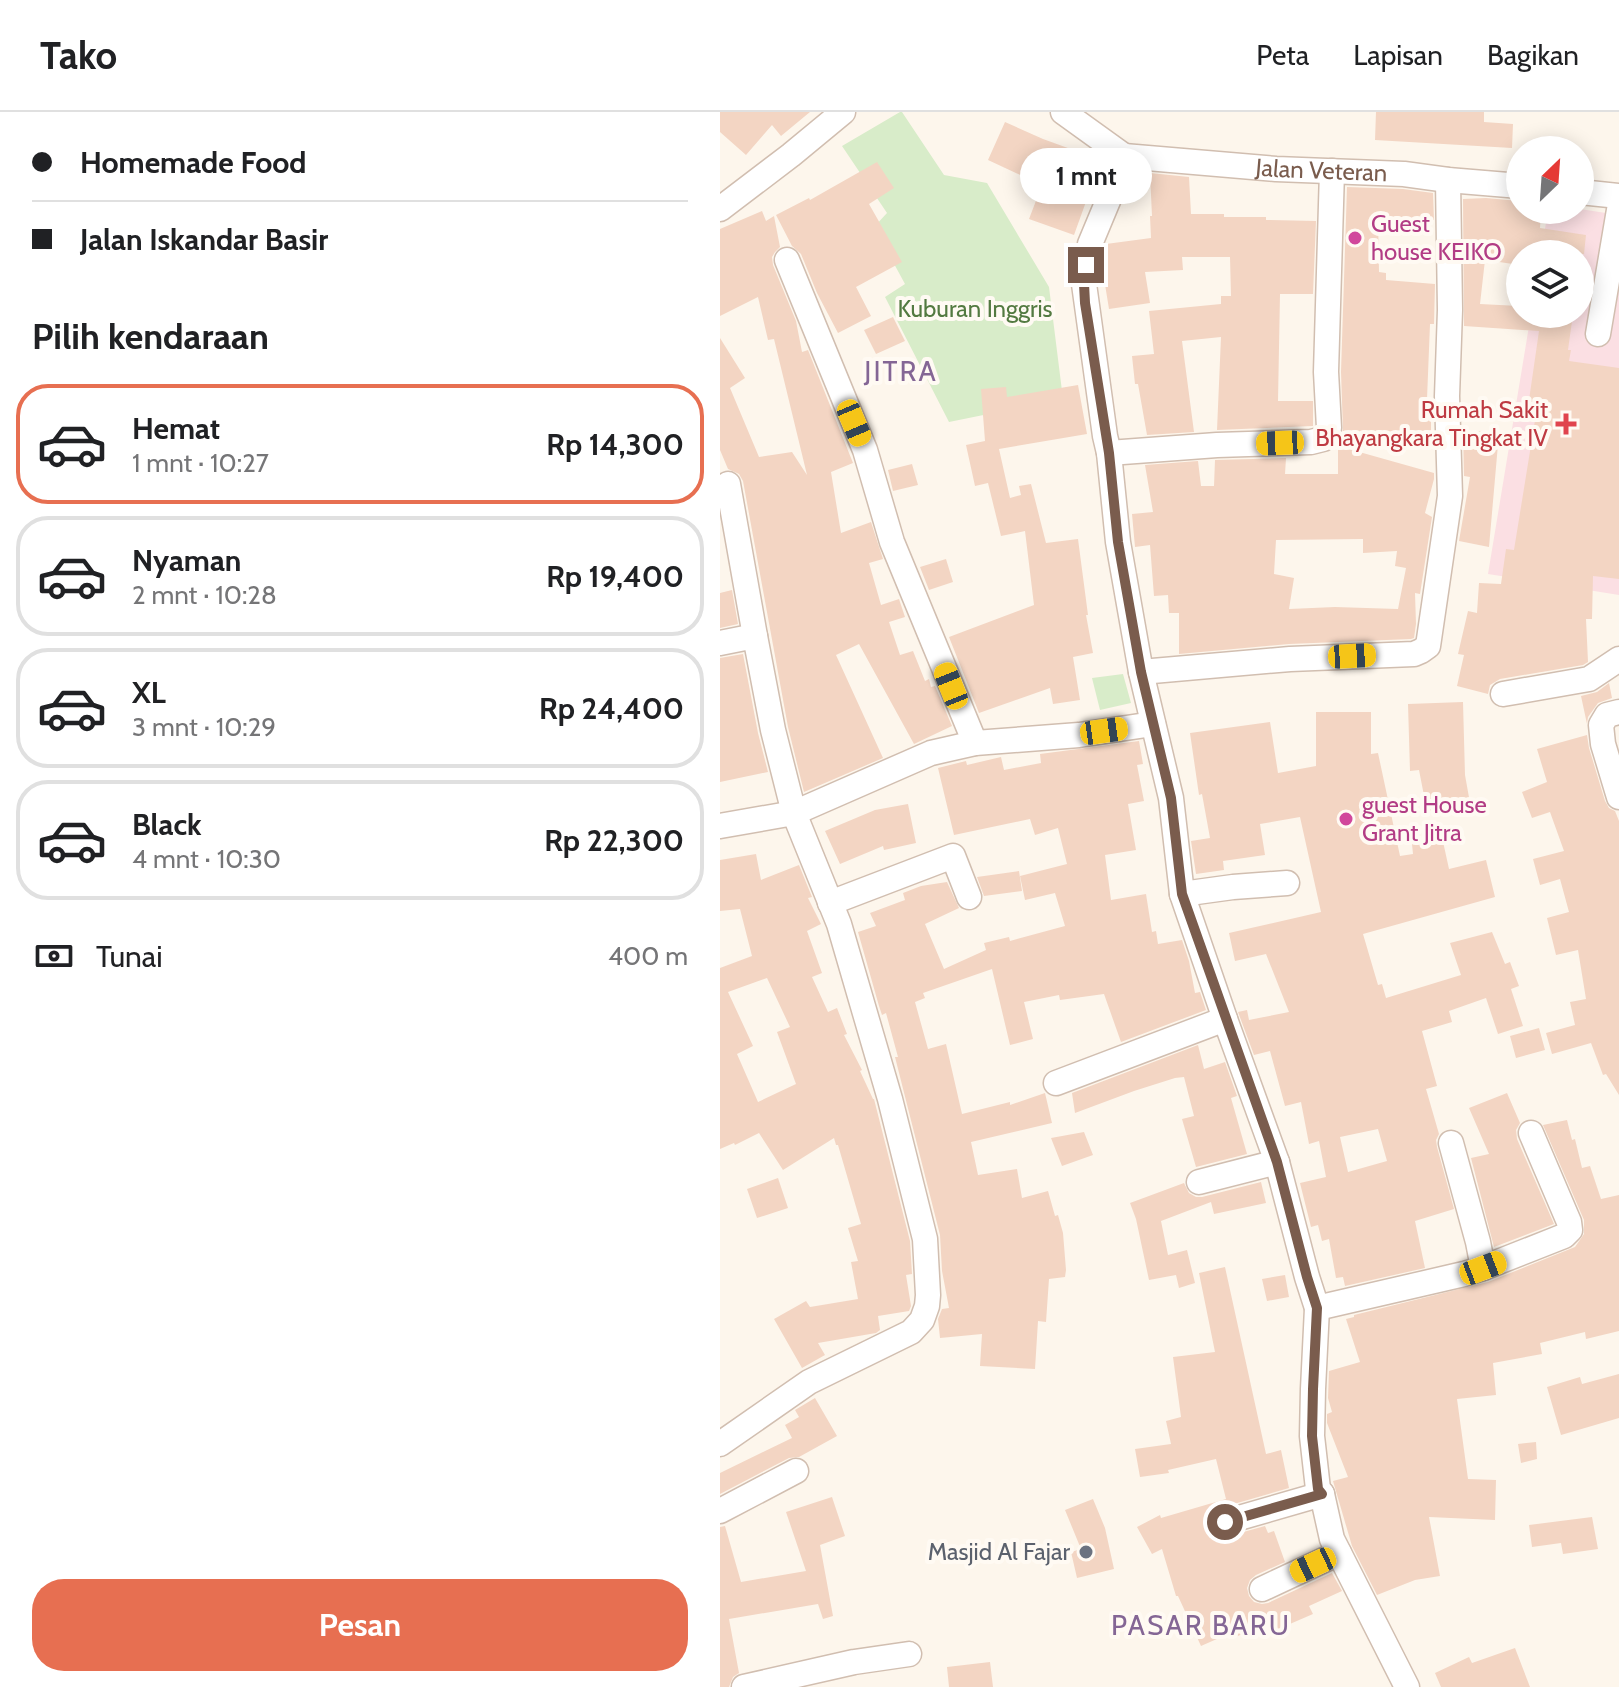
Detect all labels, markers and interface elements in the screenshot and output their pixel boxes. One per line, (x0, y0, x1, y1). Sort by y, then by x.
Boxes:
text: Tako (40, 32, 117, 79)
text: Peta (1256, 38, 1309, 72)
text: Lapisan (1353, 38, 1443, 72)
text: Bagikan (1487, 38, 1579, 72)
north arrow (1506, 136, 1594, 224)
map controls (1506, 136, 1594, 328)
text: Homemade Food (80, 144, 306, 181)
callout: 1 mnt (1020, 149, 1152, 205)
street label: Jalan Veteran (1254, 152, 1388, 187)
text: 1 mnt (1055, 160, 1117, 192)
place label: Guest house KEIKO (1371, 209, 1502, 266)
text: Jalan Iskandar Basir (80, 221, 328, 258)
marker: Guest house KEIKO (1346, 229, 1364, 247)
button: layers (1506, 240, 1594, 328)
route end (1068, 247, 1104, 283)
park label: Kuburan Inggris (897, 294, 1053, 323)
text: Pilih kendaraan (32, 314, 269, 358)
district label: JITRA (863, 354, 938, 388)
place label: Rumah Sakit Bhayangkara Tingkat IV (1315, 395, 1548, 452)
car (834, 396, 874, 450)
icon: car (36, 408, 108, 480)
text: Hemat (132, 410, 220, 447)
marker: Rumah Sakit Bhayangkara Tingkat IV (1555, 413, 1577, 435)
text: Rp 14,300 (546, 426, 684, 463)
car (1256, 430, 1304, 456)
text: 1 mnt · 10:27 (132, 447, 269, 479)
icon: car (36, 540, 108, 612)
text: Nyaman (132, 542, 241, 579)
text: Rp 19,400 (546, 558, 684, 595)
text: 2 mnt · 10:28 (132, 579, 277, 611)
car (1327, 643, 1377, 669)
car (931, 659, 971, 713)
icon: car (36, 672, 108, 744)
text: XL (132, 674, 166, 711)
text: Rp 24,400 (539, 690, 684, 727)
text: 3 mnt · 10:29 (132, 711, 276, 743)
car (1079, 716, 1129, 746)
place label: guest House Grant Jitra (1362, 790, 1487, 847)
icon: car (36, 804, 108, 876)
text: Black (132, 806, 202, 843)
marker: guest House Grant Jitra (1337, 810, 1355, 828)
text: Rp 22,300 (544, 822, 684, 859)
text: 4 mnt · 10:30 (132, 843, 281, 875)
icon: cash (32, 934, 76, 978)
text: Tunai (96, 938, 163, 975)
text: 400 m (608, 940, 688, 972)
car (1456, 1248, 1510, 1288)
route start (1207, 1504, 1243, 1540)
place label: Masjid Al Fajar (928, 1537, 1070, 1566)
marker: Masjid Al Fajar (1077, 1543, 1095, 1561)
car (1286, 1544, 1340, 1586)
button: Pesan (32, 1579, 688, 1671)
district label: PASAR BARU (1111, 1608, 1291, 1642)

